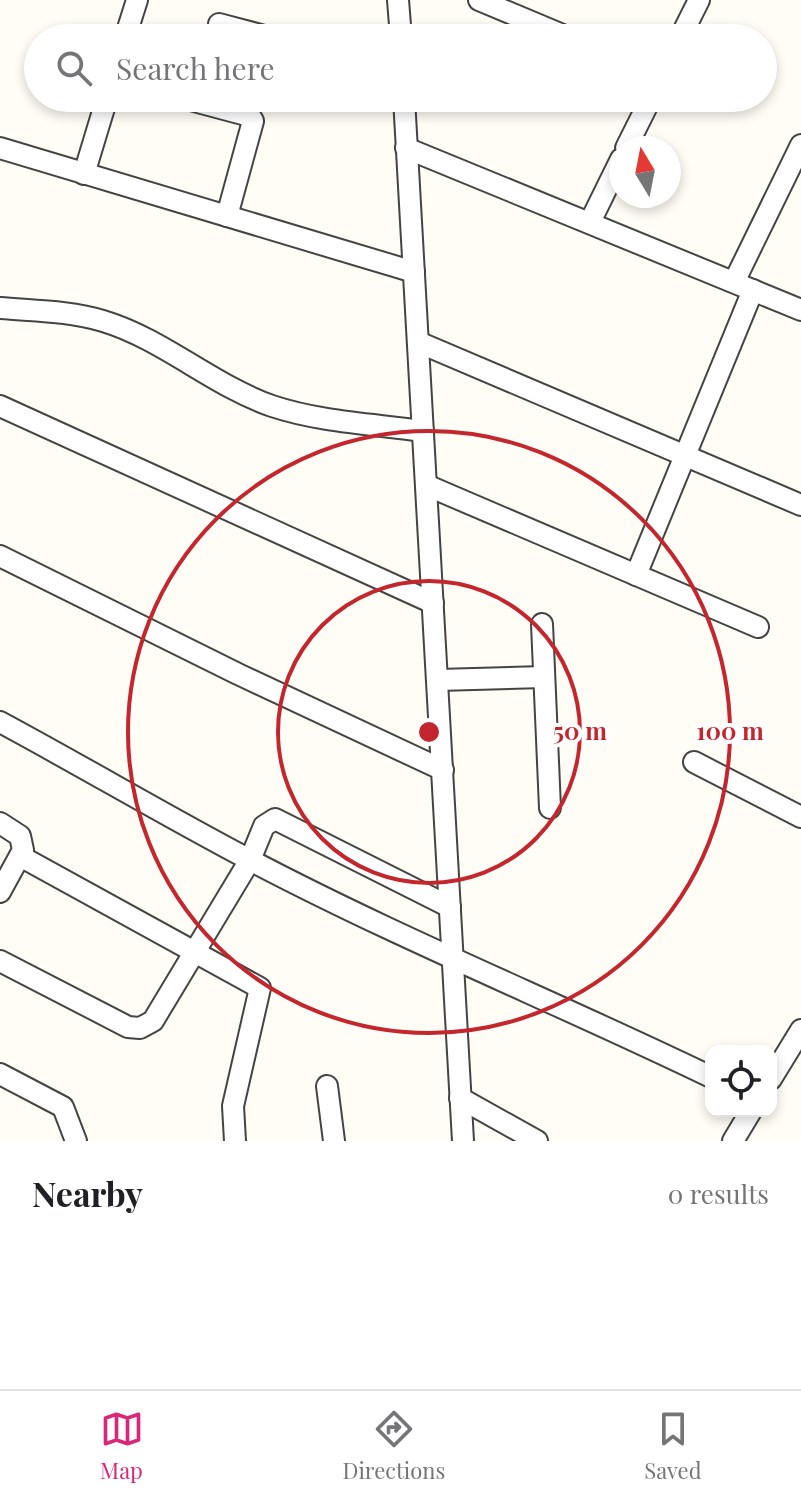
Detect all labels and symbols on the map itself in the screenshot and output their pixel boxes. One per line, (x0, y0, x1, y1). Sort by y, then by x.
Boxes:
north arrow (609, 136, 681, 208)
text: 50 m (553, 714, 607, 746)
text: 100 m (696, 714, 764, 746)
centre of rings (415, 718, 443, 746)

